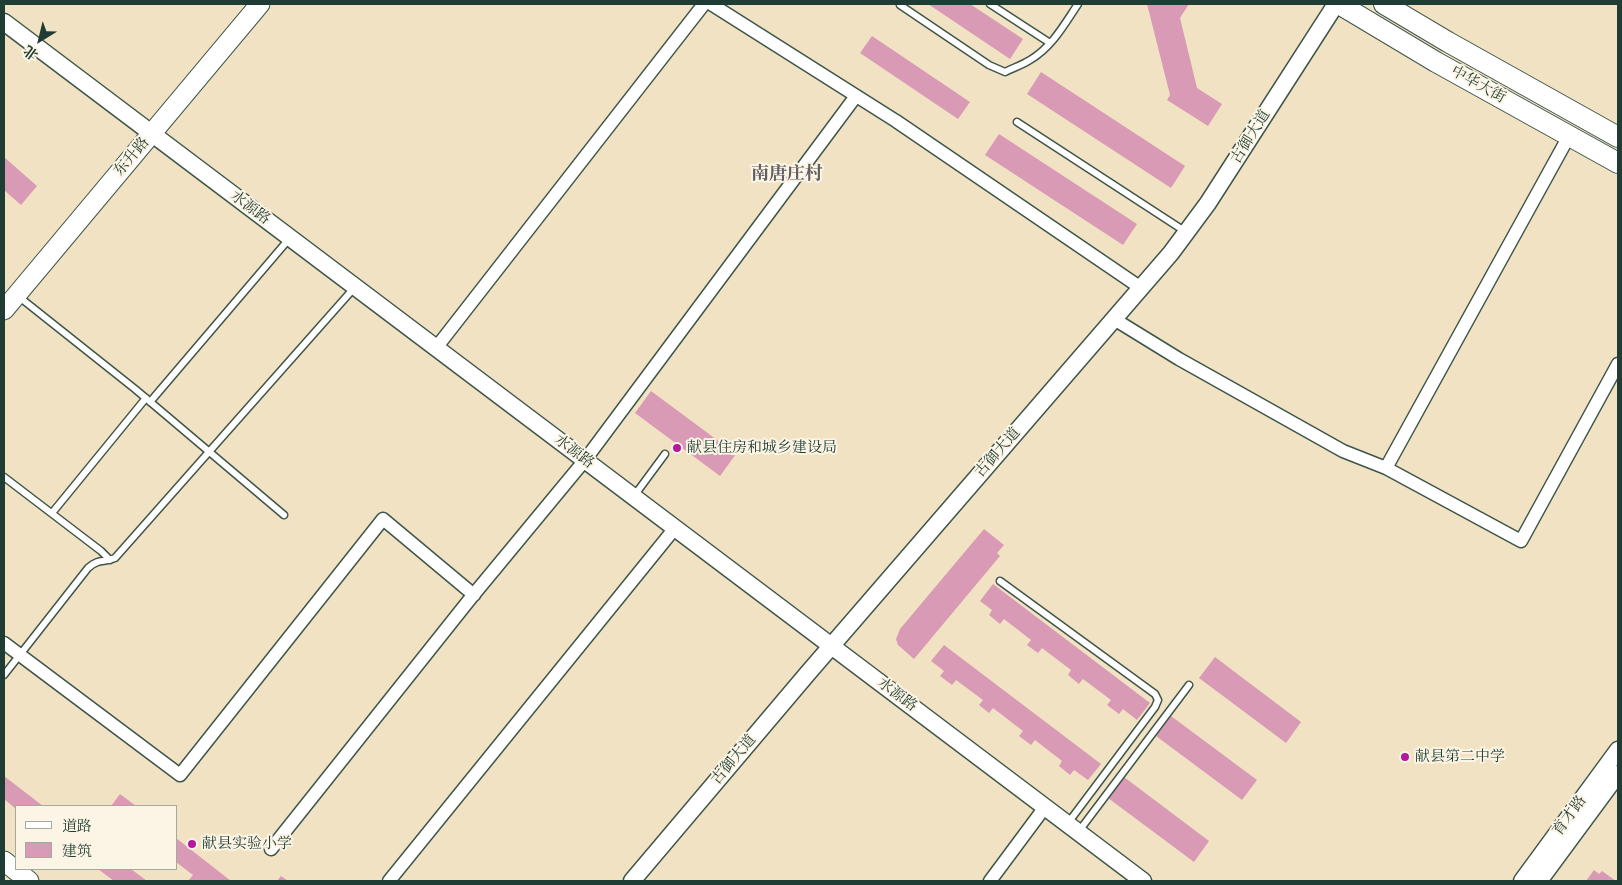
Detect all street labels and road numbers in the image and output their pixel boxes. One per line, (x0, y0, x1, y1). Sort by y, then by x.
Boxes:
street label: 中华大街 (1447, 63, 1509, 107)
street label: 古御大道 (1227, 107, 1275, 167)
street label: 东升路 (111, 134, 153, 180)
street label: 水源路 (227, 187, 273, 229)
street label: 古御大道 (972, 424, 1024, 482)
street label: 水源路 (551, 431, 597, 473)
street label: 水源路 (874, 674, 920, 716)
street label: 古御大道 (708, 731, 760, 789)
street label: 育才路 (1549, 793, 1591, 839)

